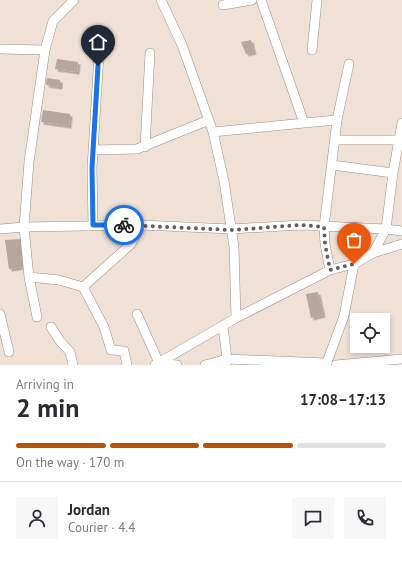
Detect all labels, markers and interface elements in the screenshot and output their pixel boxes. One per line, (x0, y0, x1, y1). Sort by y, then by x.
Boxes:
pin (81, 25, 115, 66)
icon: home (87, 31, 109, 53)
courier (104, 205, 144, 245)
icon: bike (113, 214, 135, 236)
pin (337, 223, 371, 264)
icon: bag (343, 229, 365, 251)
map controls (350, 313, 390, 353)
button: locate (350, 313, 390, 353)
text: Arriving in (16, 376, 74, 393)
text: 17:08–17:13 (300, 390, 386, 409)
text: 2 min (16, 391, 79, 424)
text: On the way · 170 m (16, 454, 124, 471)
button: person (16, 497, 58, 539)
button: chat (292, 497, 334, 539)
button: phone (344, 497, 386, 539)
text: Jordan (68, 500, 110, 519)
text: Courier · 4.4 (68, 519, 135, 536)

